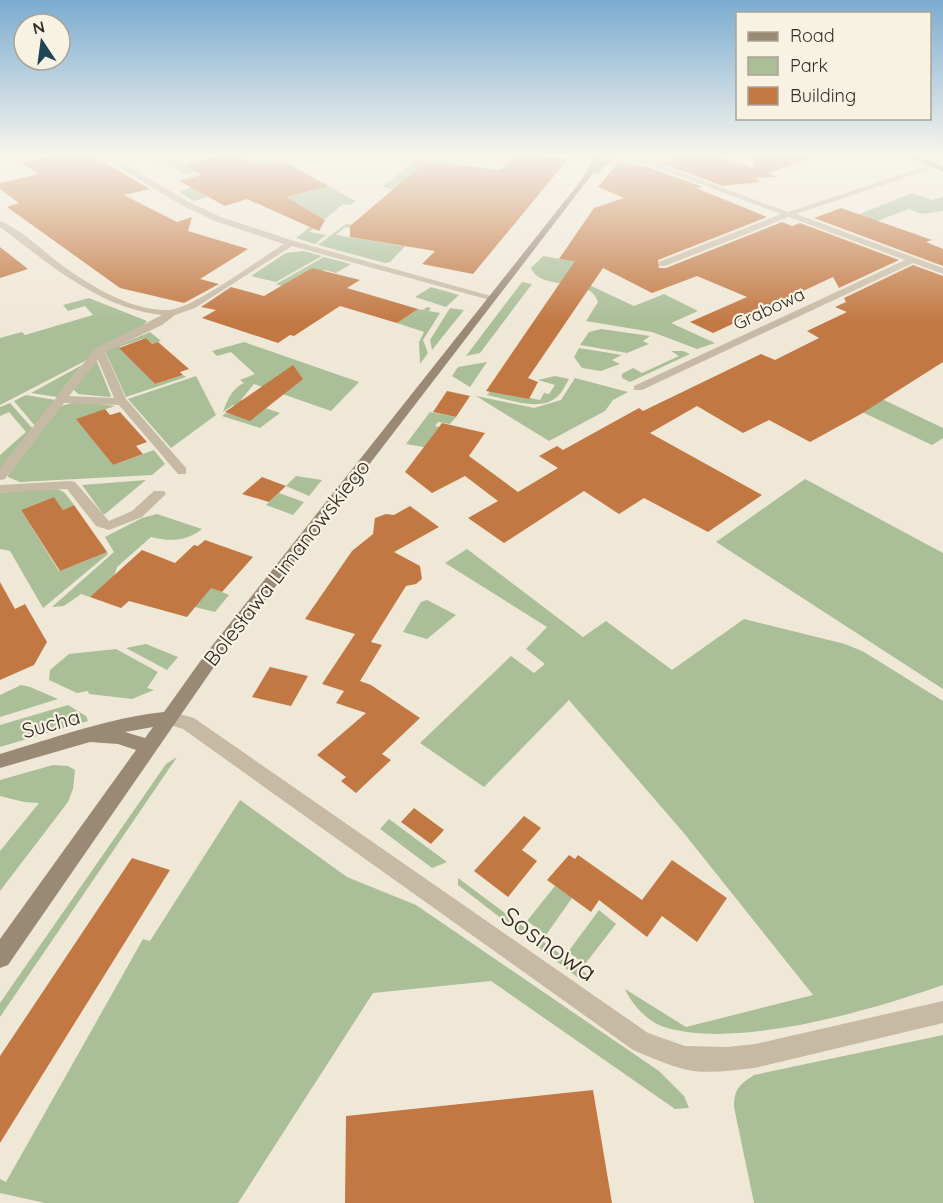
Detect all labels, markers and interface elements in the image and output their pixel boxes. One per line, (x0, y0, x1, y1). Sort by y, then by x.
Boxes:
north arrow (12, 12, 72, 72)
legend (736, 12, 931, 120)
text: N (31, 16, 47, 38)
text: Road (790, 24, 835, 47)
text: Park (790, 54, 828, 77)
text: Building (790, 84, 856, 107)
street label: Grabowa (729, 282, 808, 335)
street label: Bolesława Limanowskiego (197, 454, 375, 671)
street label: Sucha (19, 703, 83, 743)
street label: Sosnowa (495, 899, 603, 988)

